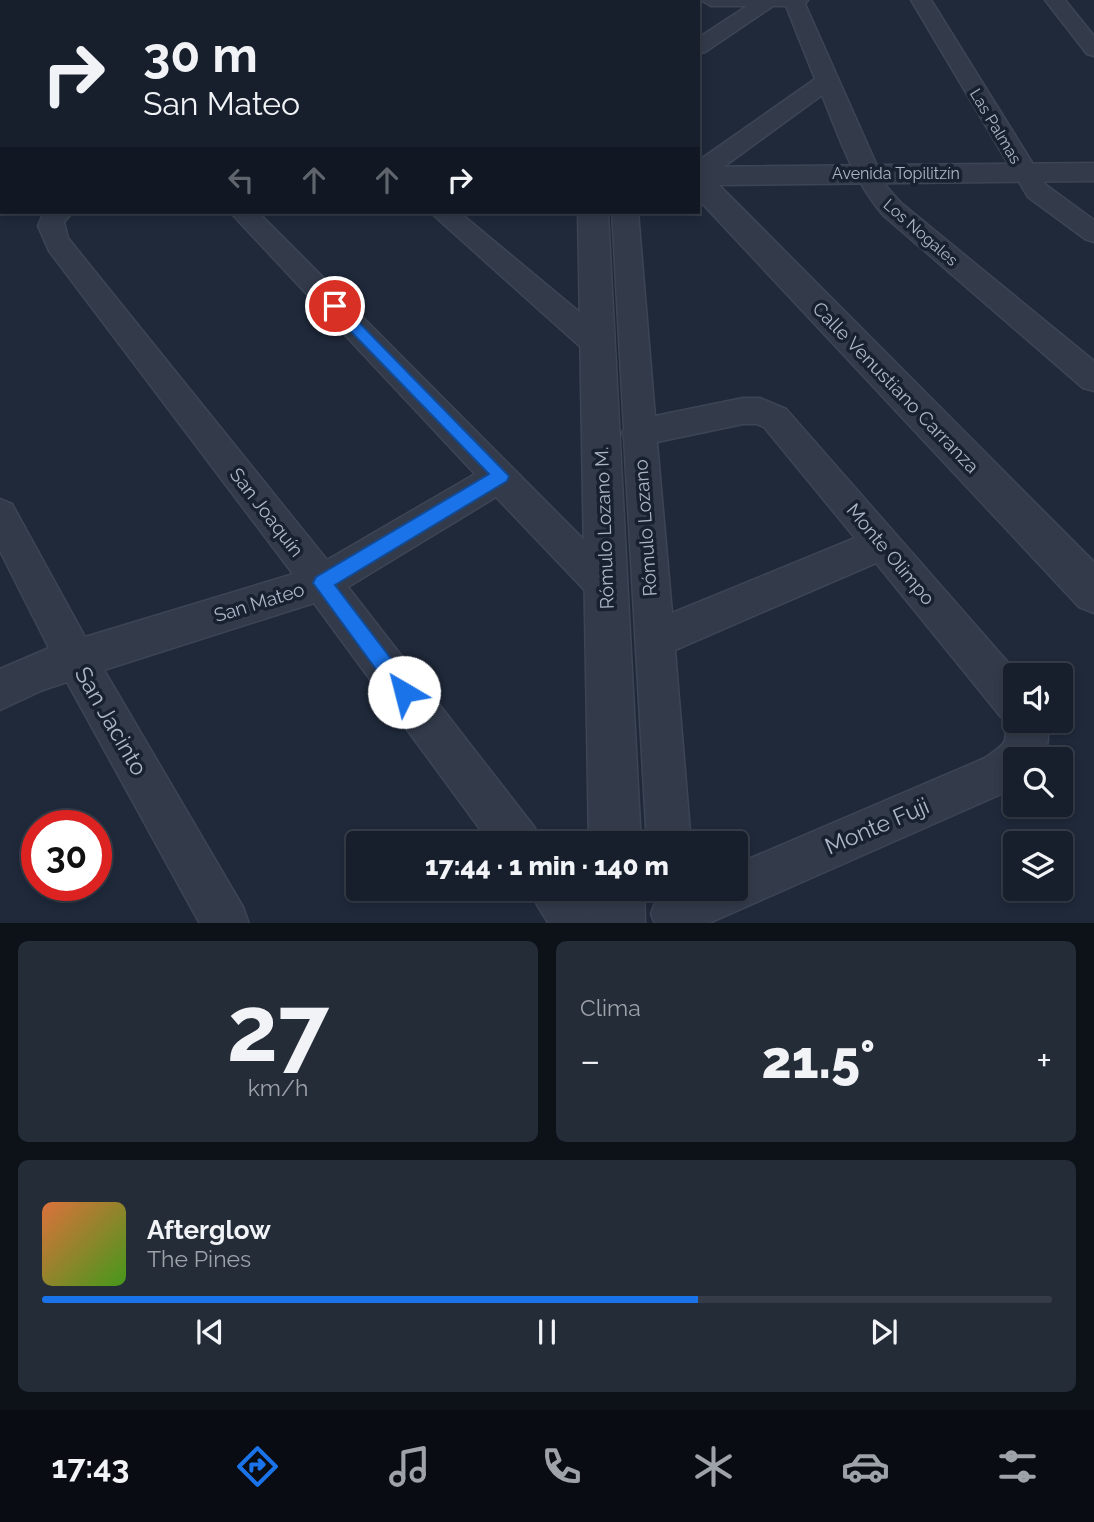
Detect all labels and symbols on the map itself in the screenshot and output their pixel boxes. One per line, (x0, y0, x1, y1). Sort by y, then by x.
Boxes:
street label: Las Palmas (966, 85, 1025, 167)
street label: Avenida Topilitzín (832, 164, 960, 183)
street label: Los Nogales (880, 195, 962, 270)
pin (305, 276, 365, 336)
street label: Calle Venustiano Carranza (808, 297, 984, 477)
street label: Rómulo Lozano M. (590, 446, 618, 610)
street label: Rómulo Lozano (629, 459, 661, 597)
street label: San Joaquín (226, 463, 308, 561)
street label: Monte Olimpo (842, 499, 940, 609)
street label: San Mateo (211, 578, 307, 626)
position arrow (367, 655, 441, 729)
street label: San Jacinto (70, 662, 153, 780)
street label: Monte Fuji (821, 792, 933, 860)
speed limit sign: 30 (21, 810, 112, 901)

